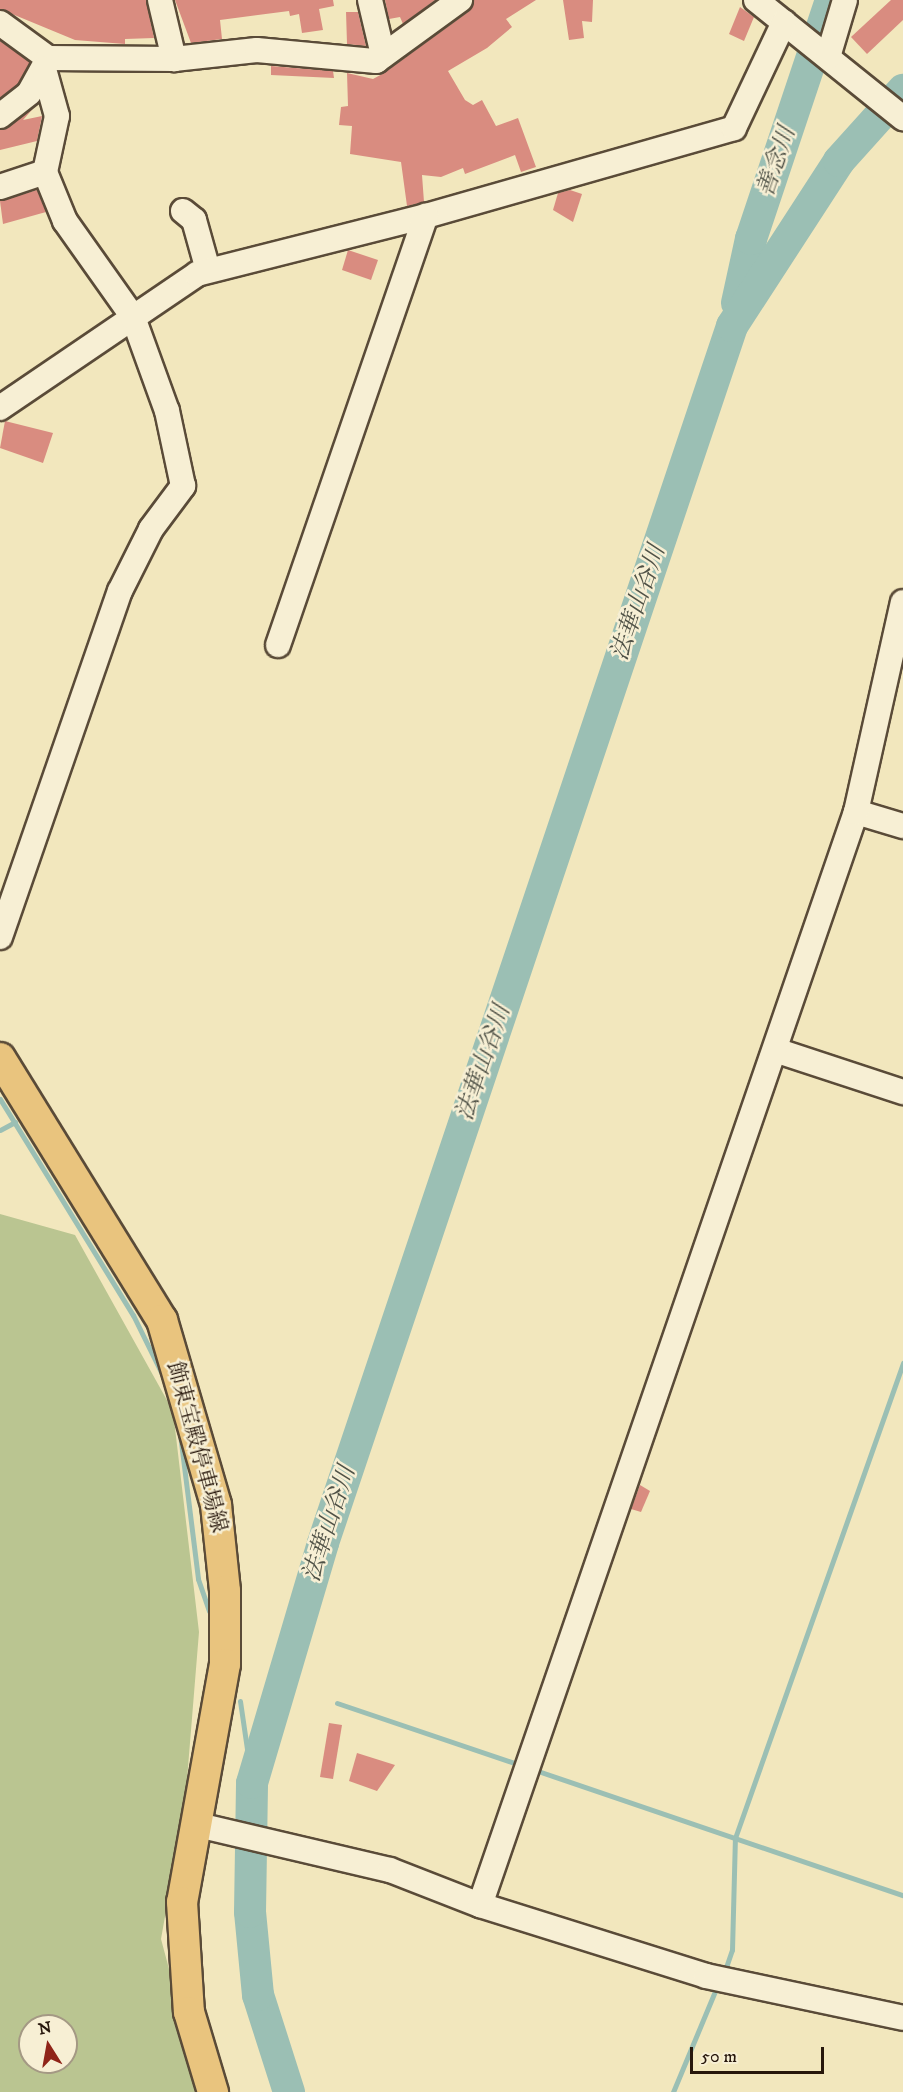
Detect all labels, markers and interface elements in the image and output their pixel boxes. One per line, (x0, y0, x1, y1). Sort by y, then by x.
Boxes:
water label: 善念川 (752, 123, 802, 201)
water label: 法華山谷川 (606, 542, 672, 664)
water label: 法華山谷川 (451, 1002, 517, 1124)
street label: 飾東宝殿停車場線 (161, 1359, 233, 1535)
water label: 法華山谷川 (298, 1462, 362, 1586)
north arrow (18, 2014, 78, 2074)
text: N (37, 2017, 53, 2039)
scale bar (693, 2035, 826, 2073)
text: 50 m (701, 2046, 737, 2068)

